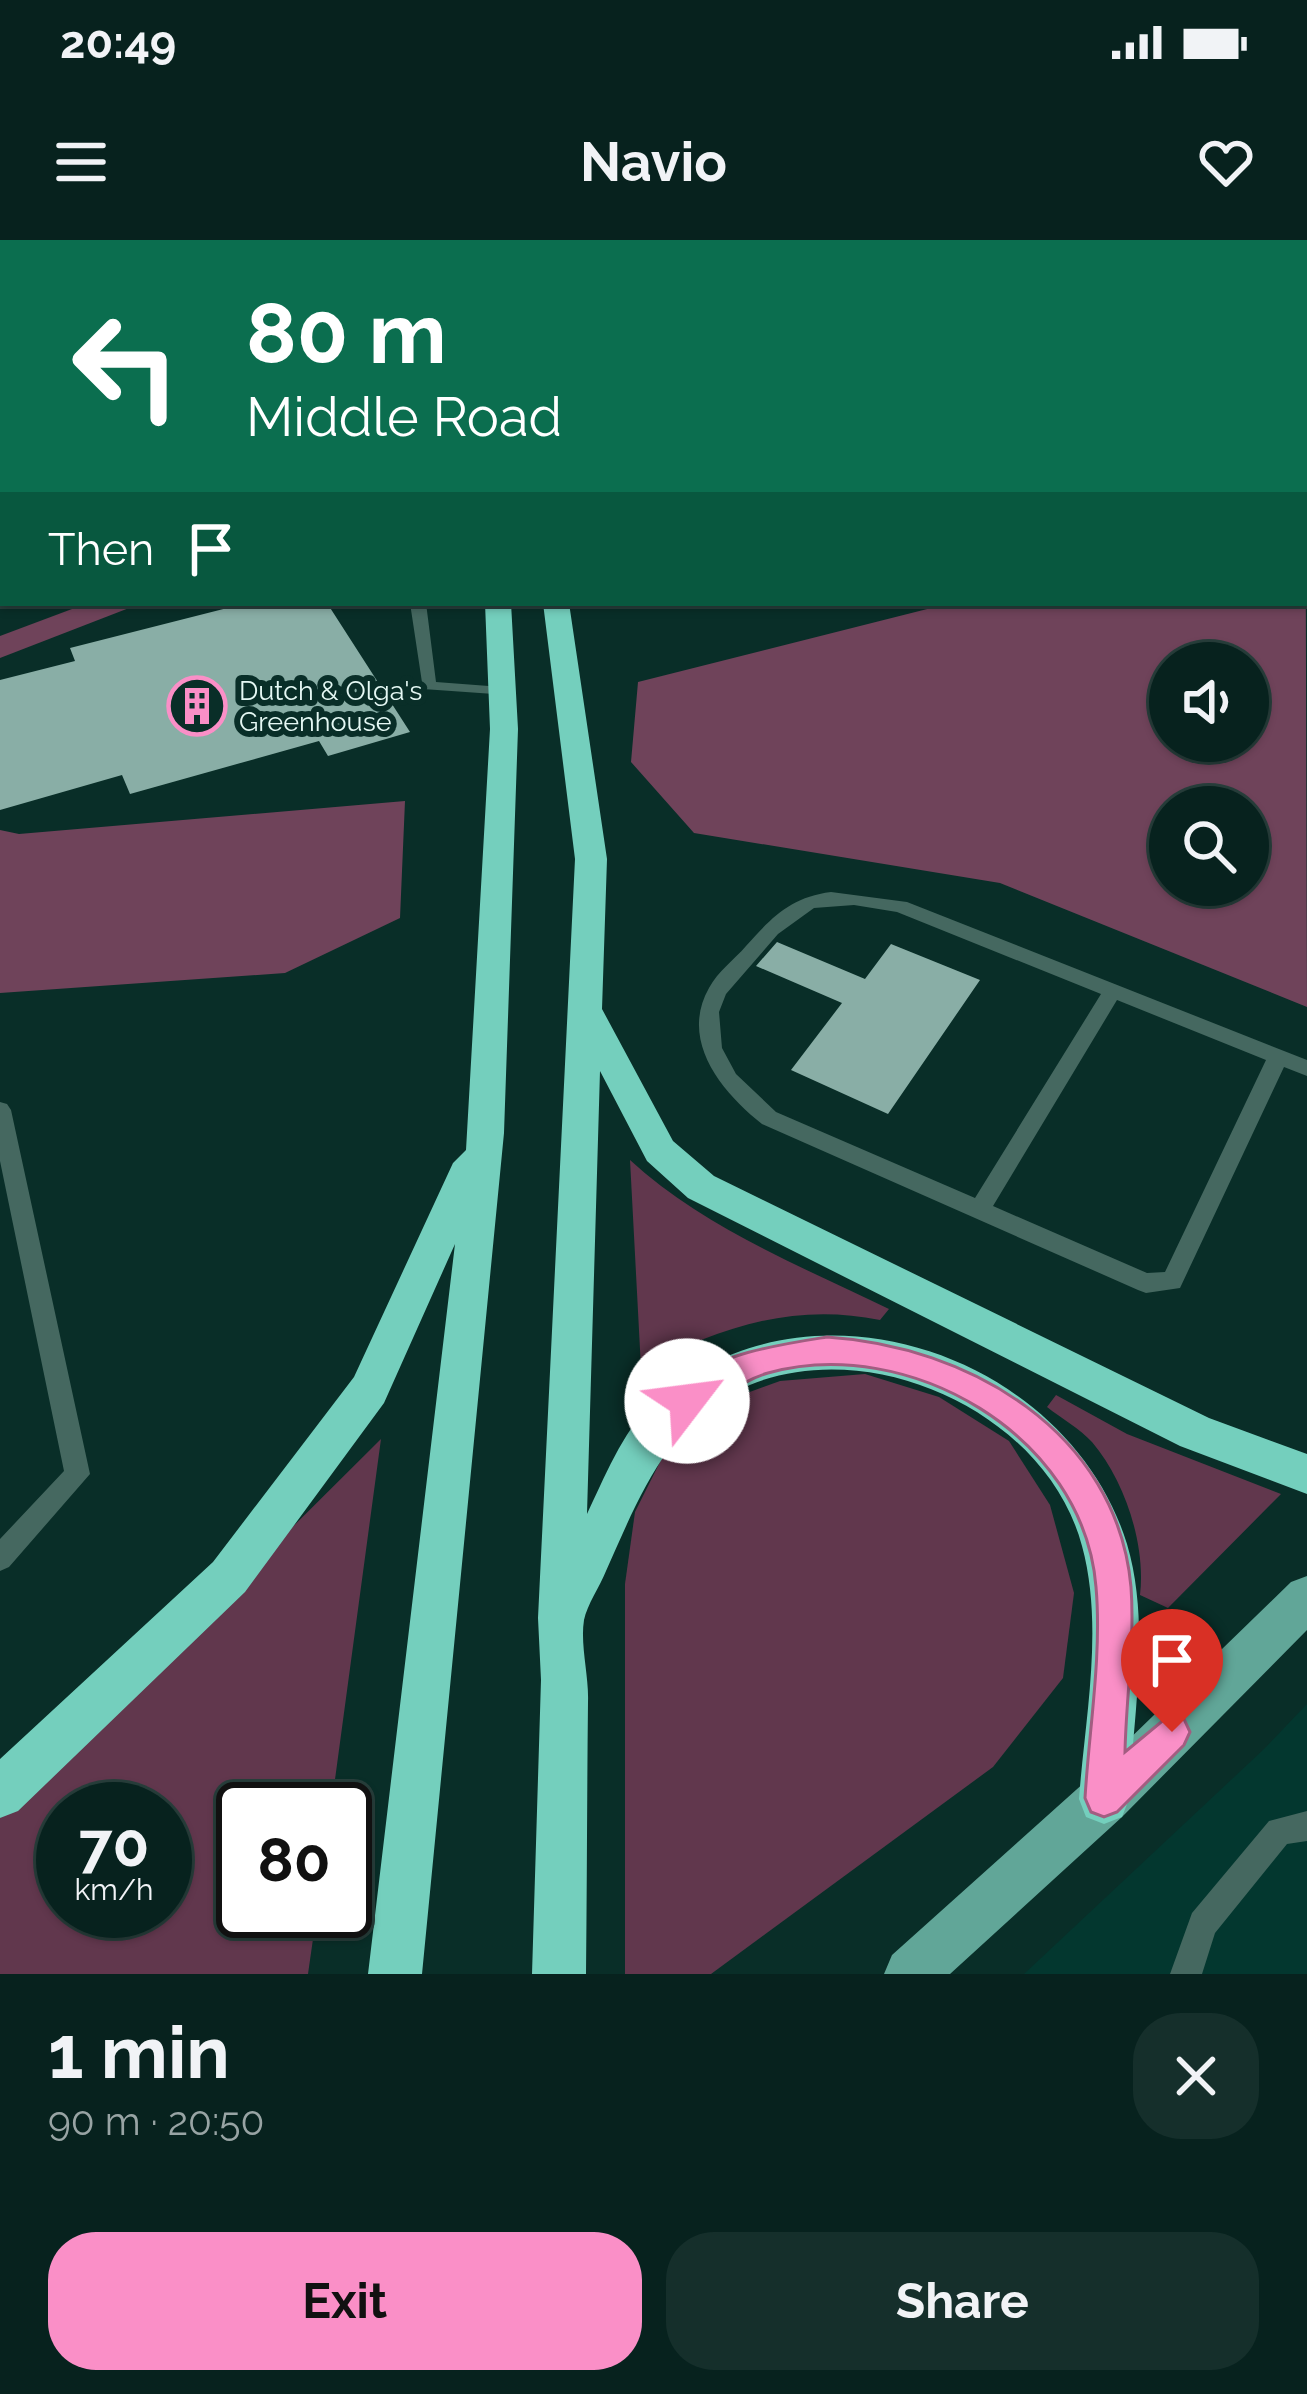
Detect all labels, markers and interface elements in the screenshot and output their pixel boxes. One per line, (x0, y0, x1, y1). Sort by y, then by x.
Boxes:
text: 20:49 (60, 16, 176, 69)
icon: menu (48, 129, 114, 195)
icon: heart (1193, 129, 1259, 195)
text: Navio (580, 130, 727, 194)
text: 80 m (246, 284, 447, 383)
icon: left (48, 288, 204, 444)
text: Middle Road (246, 385, 562, 449)
icon: arrive (178, 516, 244, 582)
text: Then (48, 523, 154, 576)
map controls (1149, 642, 1269, 906)
button: sound (1149, 642, 1269, 762)
building icon: Dutch & Olga's Greenhouse (166, 675, 228, 737)
place label: Dutch & Olga's Greenhouse (239, 675, 422, 737)
button: search (1149, 786, 1269, 906)
position arrow (624, 1338, 750, 1464)
pin (1121, 1609, 1223, 1732)
icon: arrive (1139, 1627, 1205, 1693)
speed limit sign: 80 (216, 1782, 372, 1938)
text: 70 (79, 1810, 149, 1880)
text: km/h (74, 1872, 154, 1907)
text: 1 min (48, 2010, 230, 2095)
button: close (1133, 2013, 1259, 2139)
text: 90 m · 20:50 (48, 2098, 264, 2144)
button: Exit (48, 2232, 642, 2370)
button: Share (666, 2232, 1259, 2370)

